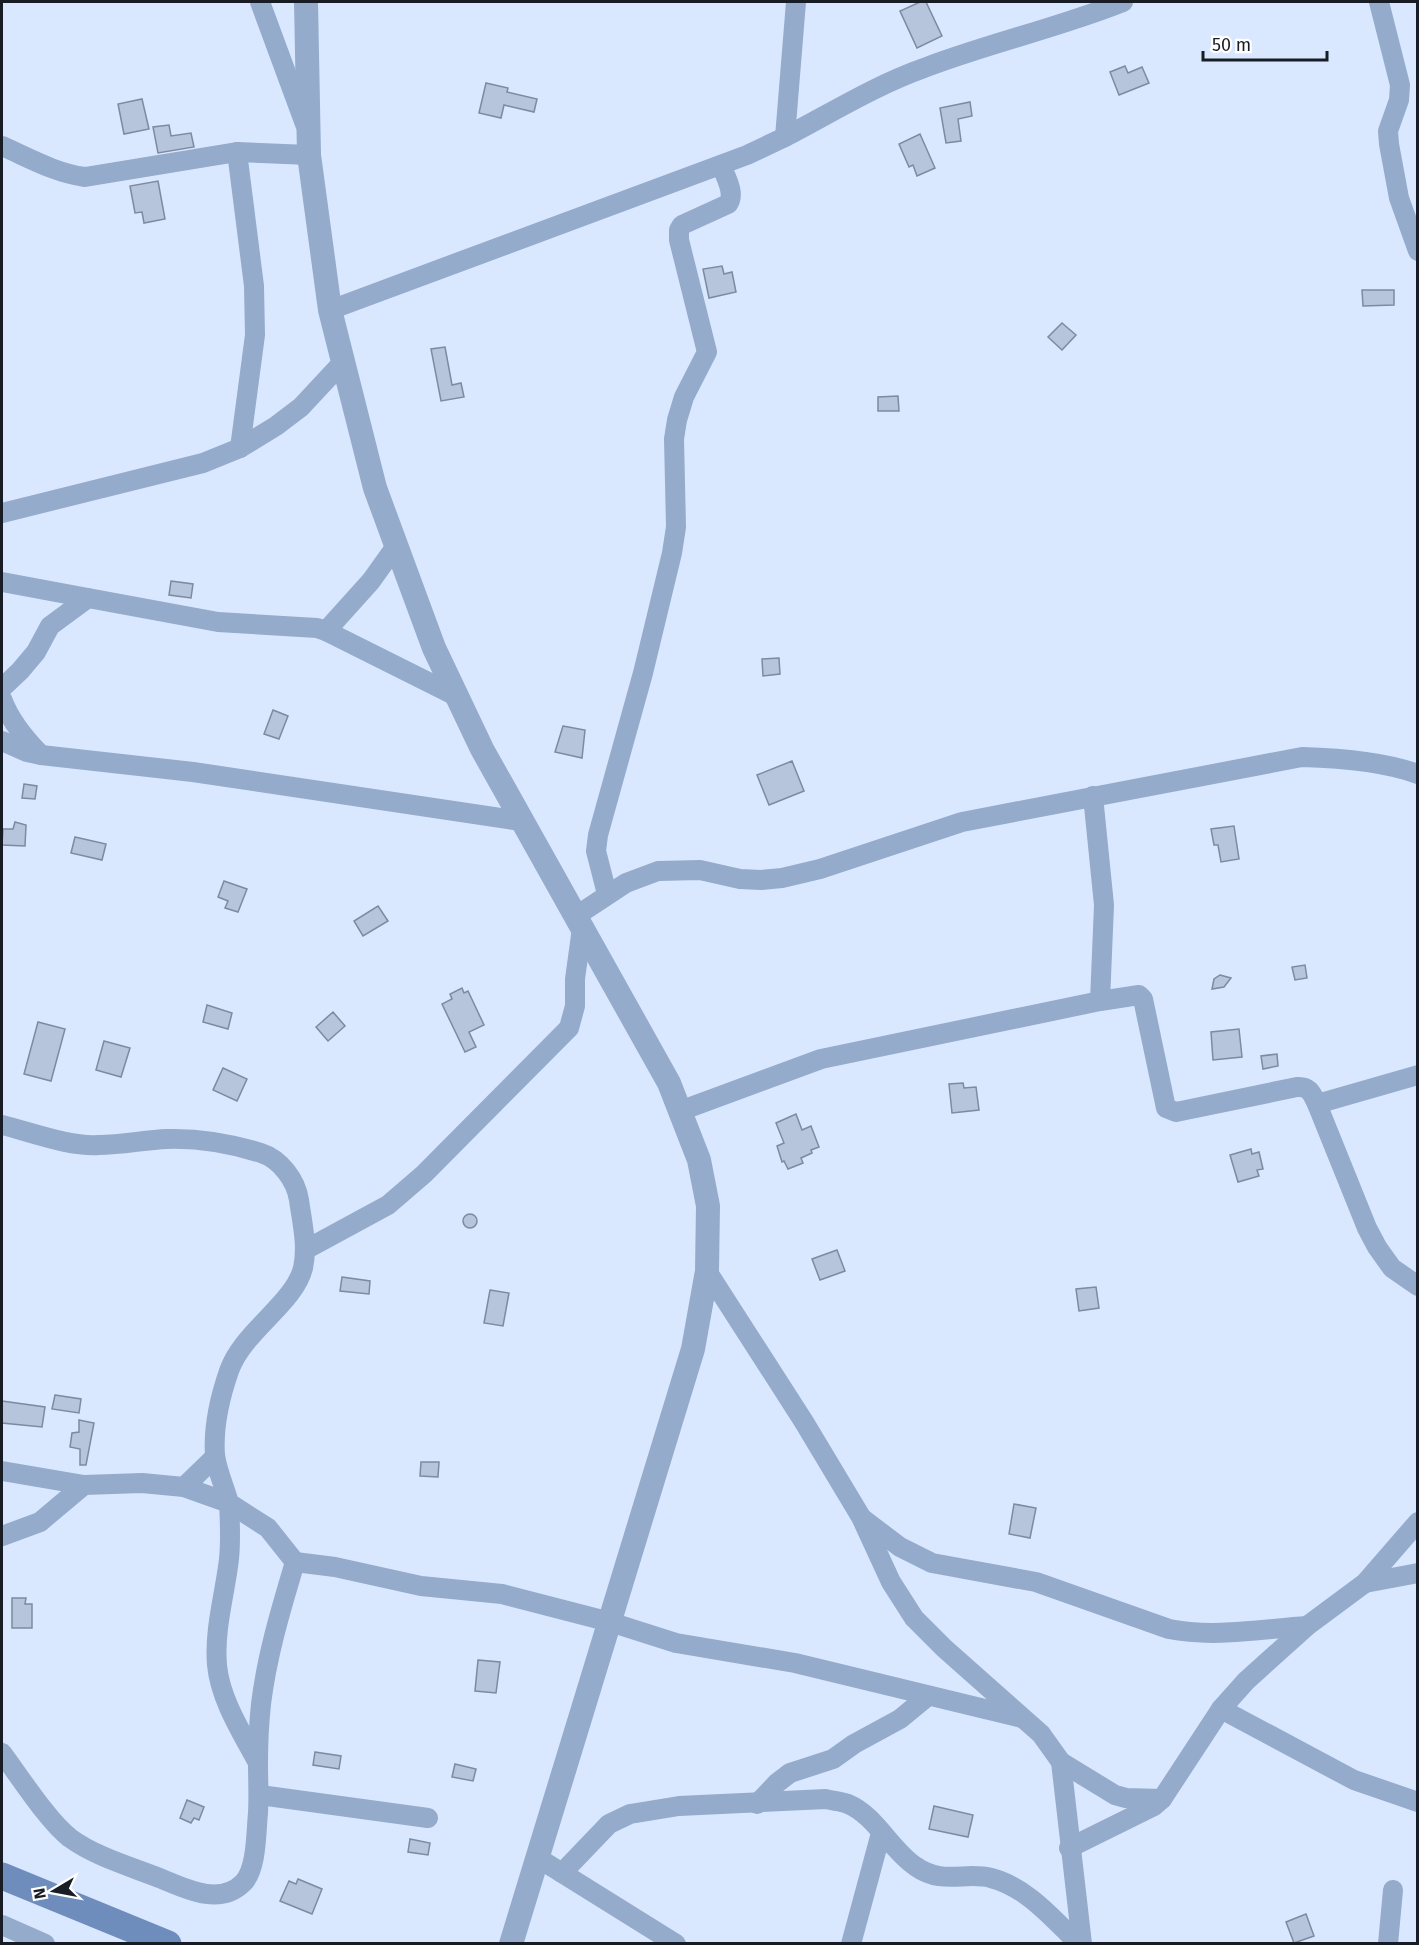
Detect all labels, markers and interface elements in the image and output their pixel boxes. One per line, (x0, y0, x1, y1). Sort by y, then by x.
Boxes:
scale bar (1203, 24, 1328, 62)
text: 50 m (1212, 34, 1251, 56)
north arrow (24, 1861, 84, 1921)
text: N (29, 1887, 50, 1900)

